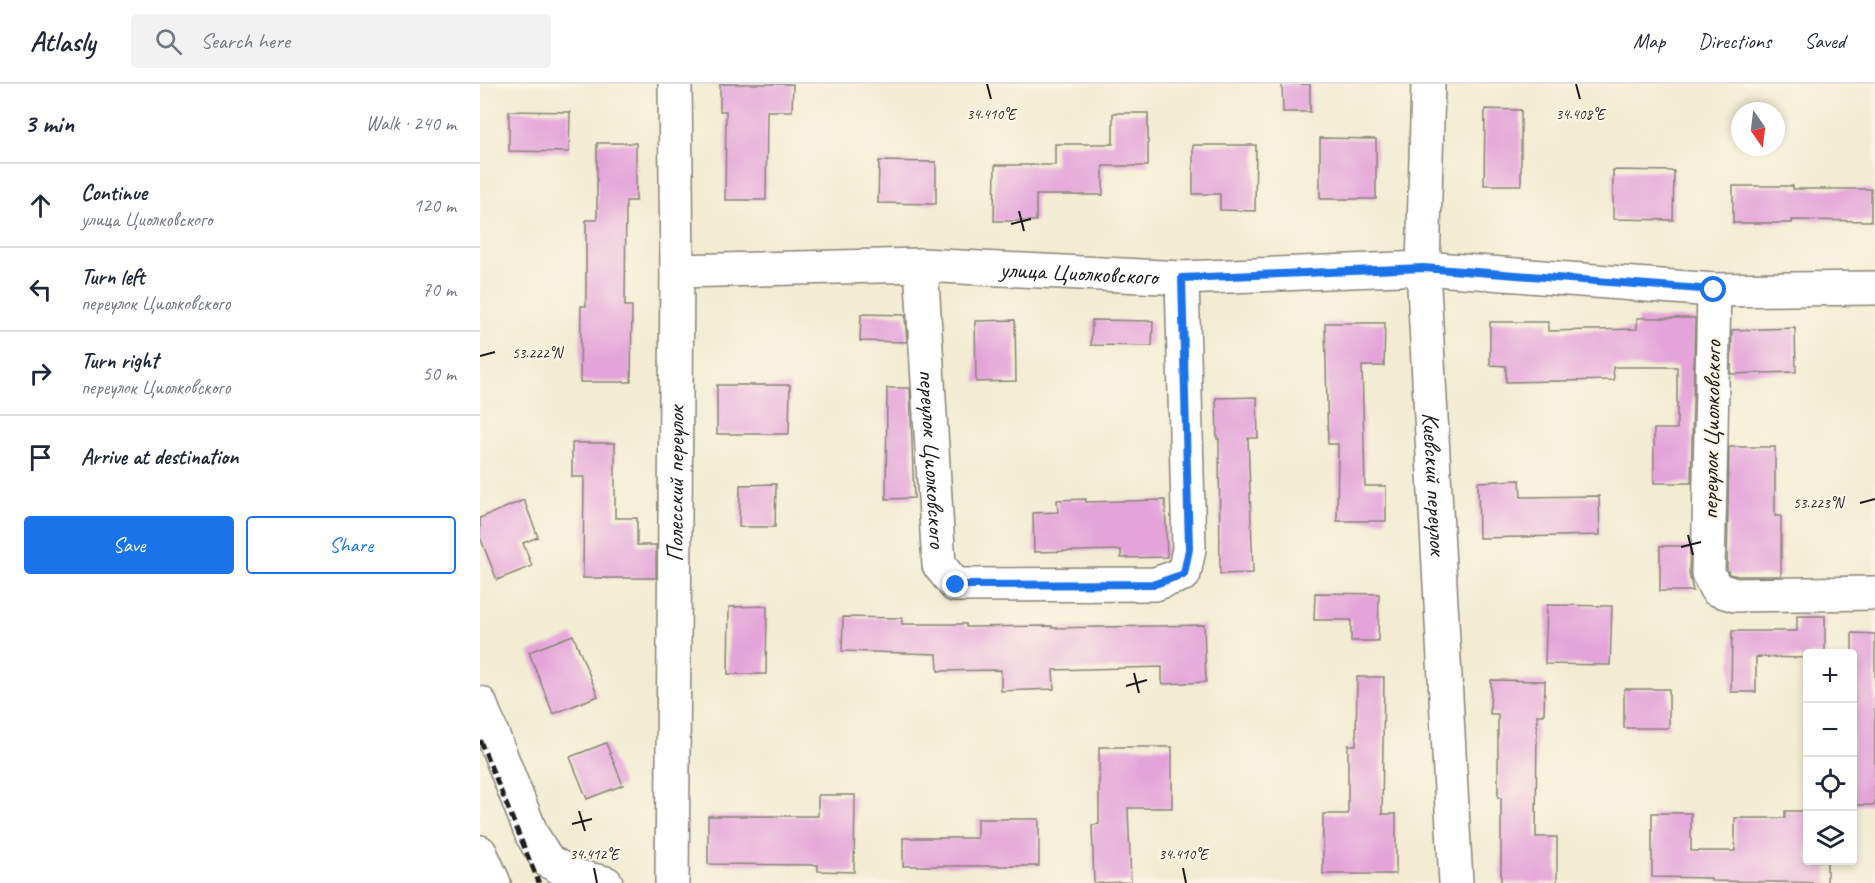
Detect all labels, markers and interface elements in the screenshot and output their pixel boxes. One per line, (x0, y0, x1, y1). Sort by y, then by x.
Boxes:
search box (131, 14, 551, 68)
text: Atlasly (30, 24, 95, 59)
icon: search (152, 25, 185, 58)
text: Search here (200, 27, 290, 55)
text: Map (1633, 28, 1665, 54)
text: Directions (1698, 28, 1771, 54)
text: Saved (1804, 28, 1845, 54)
north arrow (1731, 102, 1785, 156)
text: 34.410°E (967, 105, 1018, 124)
text: 34.408°E (1556, 105, 1607, 124)
text: 3 min (24, 107, 74, 140)
text: Walk · 240 m (366, 111, 456, 136)
text: Continue (81, 179, 147, 207)
icon: ahead (24, 189, 57, 222)
text: 120 m (413, 193, 456, 218)
text: улица Циолковского (81, 207, 213, 232)
street label: улица Циолковского (997, 254, 1161, 292)
text: Turn left (81, 263, 145, 291)
icon: left (24, 273, 57, 306)
route start (1700, 276, 1726, 302)
text: 70 m (422, 277, 456, 302)
text: переулок Циолковского (81, 291, 230, 316)
street label: переулок Циолковского (1694, 339, 1728, 520)
text: 53.222°N (512, 344, 565, 363)
text: Turn right (81, 347, 158, 375)
icon: right (24, 357, 57, 390)
text: 50 m (422, 361, 456, 386)
street label: переулок Циолковского (912, 368, 953, 551)
text: переулок Циолковского (81, 375, 230, 400)
street label: Полесский переулок (660, 404, 691, 562)
street label: Киевский переулок (1416, 412, 1453, 558)
icon: arrive (24, 441, 57, 474)
text: Arrive at destination (81, 443, 238, 471)
text: 53.223°N (1793, 494, 1846, 513)
button: Save (24, 516, 234, 574)
button: Share (246, 516, 456, 574)
route end (942, 571, 968, 597)
map controls (1803, 649, 1857, 865)
button: + (1803, 649, 1857, 703)
button: − (1803, 703, 1857, 757)
button: locate (1803, 757, 1857, 811)
button: layers (1803, 811, 1857, 865)
text: 34.412°E (570, 845, 621, 864)
text: 34.410°E (1159, 845, 1210, 864)

